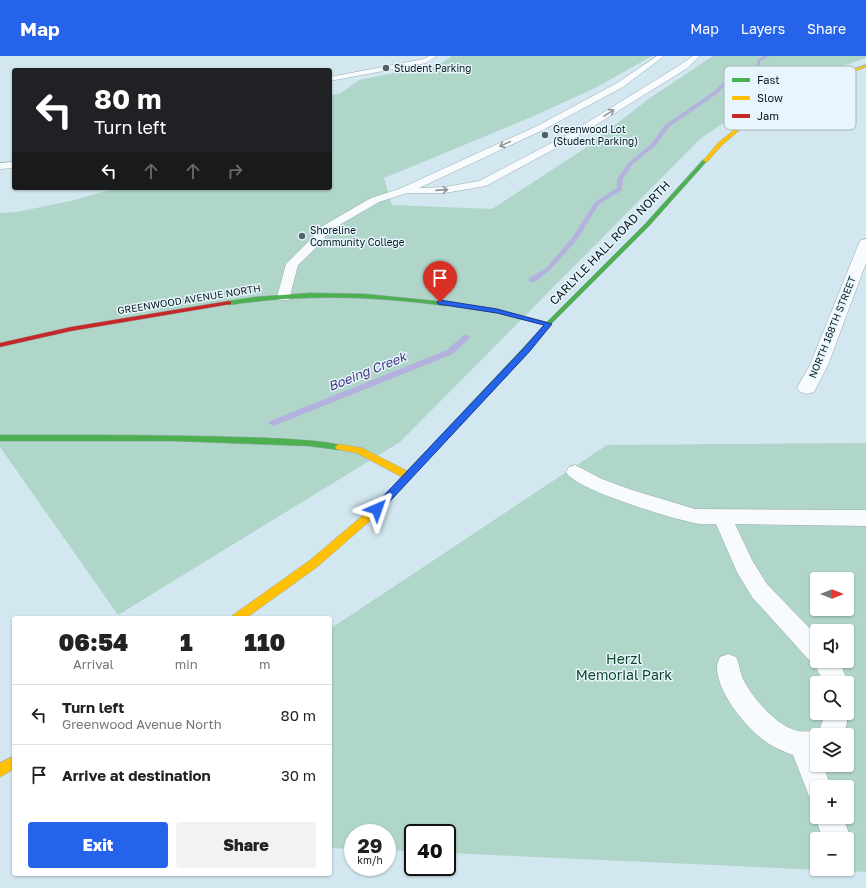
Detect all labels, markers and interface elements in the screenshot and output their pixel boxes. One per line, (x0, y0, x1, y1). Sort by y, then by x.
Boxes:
text: Map (20, 17, 60, 40)
text: Map (690, 20, 719, 37)
text: Layers (741, 20, 785, 37)
text: Share (807, 20, 846, 37)
place label: Student Parking (394, 62, 471, 74)
marker: Student Parking (381, 63, 391, 73)
legend (724, 66, 856, 130)
text: Fast (757, 73, 780, 86)
text: 80 m (94, 82, 162, 115)
icon: left (28, 84, 80, 136)
text: Slow (757, 91, 783, 104)
one-way arrow (603, 109, 615, 117)
text: Jam (757, 109, 779, 122)
text: Turn left (94, 116, 167, 138)
place label: Greenwood Lot (Student Parking) (553, 123, 638, 147)
marker: Greenwood Lot (Student Parking) (540, 130, 550, 140)
one-way arrow (499, 141, 511, 148)
icon: left (98, 160, 120, 182)
icon: ahead (140, 160, 162, 182)
icon: ahead (182, 160, 204, 182)
icon: right (224, 160, 246, 182)
street label: CARLYLE HALL ROAD NORTH (546, 177, 673, 308)
one-way arrow (435, 186, 448, 194)
place label: Shoreline Community College (310, 224, 405, 248)
marker: Shoreline Community College (297, 231, 307, 241)
pin (423, 261, 457, 302)
icon: arrive (429, 267, 451, 289)
street label: NORTH 168TH STREET (806, 274, 858, 380)
street label: GREENWOOD AVENUE NORTH (116, 282, 262, 316)
water label: Boeing Creek (326, 347, 410, 394)
position arrow (356, 488, 398, 530)
north arrow (810, 572, 854, 616)
map controls (810, 572, 854, 876)
button: sound (810, 624, 854, 668)
text: 06:54 (59, 627, 128, 656)
text: 1 (180, 627, 193, 656)
text: 110 (244, 627, 285, 656)
park label: Herzl Memorial Park (576, 650, 672, 683)
text: Arrival (73, 656, 114, 672)
text: min (175, 656, 198, 672)
text: m (259, 656, 271, 672)
button: search (810, 676, 854, 720)
text: Turn left (62, 698, 124, 716)
icon: left (28, 704, 50, 726)
text: 80 m (281, 706, 316, 724)
text: Greenwood Avenue North (62, 716, 222, 732)
button: layers (810, 728, 854, 772)
icon: arrive (28, 764, 50, 786)
text: Arrive at destination (62, 766, 211, 784)
text: 30 m (281, 766, 316, 784)
button: + (810, 780, 854, 824)
button: Exit (28, 822, 168, 868)
button: Share (176, 822, 316, 868)
speed limit sign: 40 (404, 824, 456, 876)
button: − (810, 832, 854, 876)
text: 29 (358, 833, 382, 857)
text: km/h (357, 854, 383, 866)

